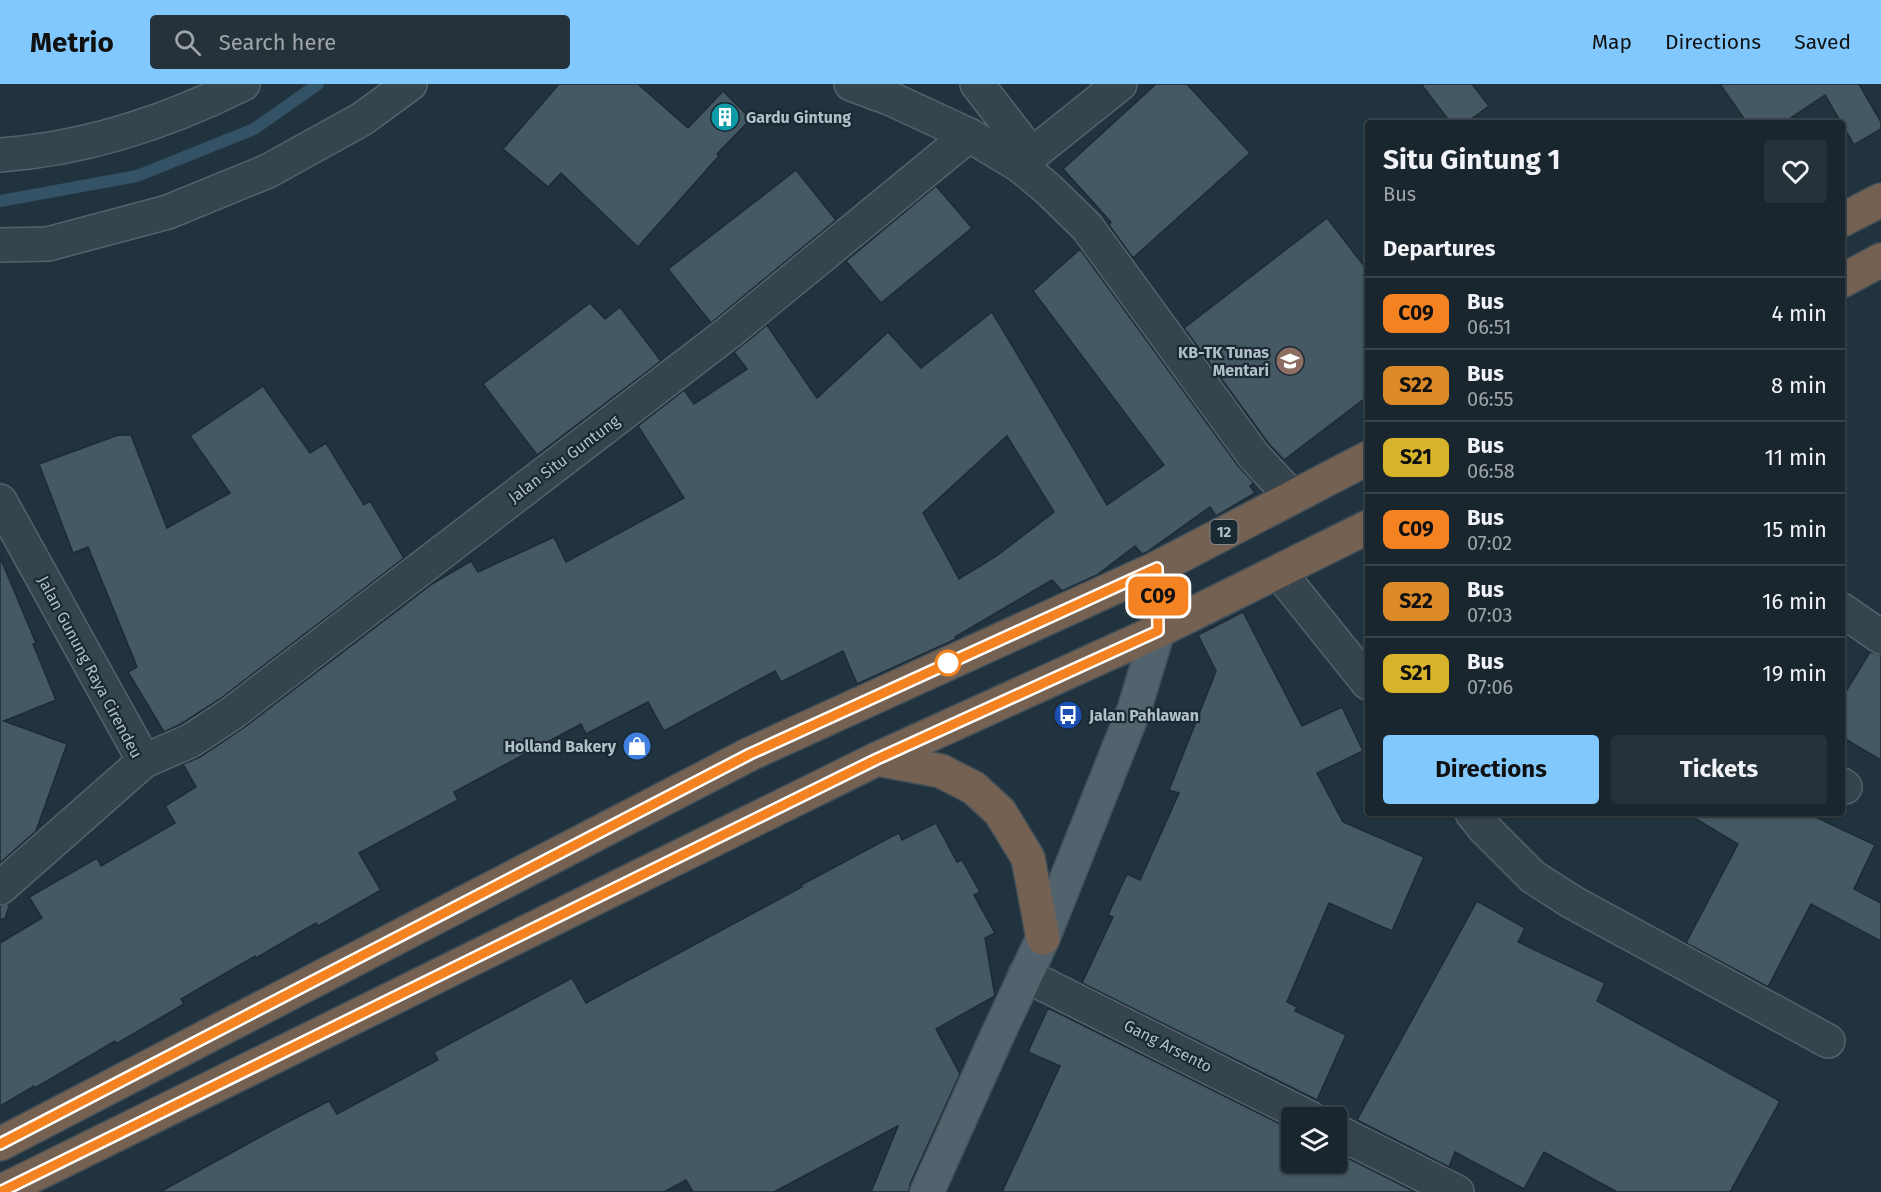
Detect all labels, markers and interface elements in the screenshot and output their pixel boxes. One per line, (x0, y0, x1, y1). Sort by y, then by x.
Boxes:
search box (150, 15, 570, 69)
text: Metrio (30, 26, 114, 59)
icon: search (171, 26, 204, 59)
text: Search here (219, 29, 336, 56)
text: Map (1592, 29, 1632, 55)
text: Directions (1665, 29, 1761, 55)
text: Saved (1794, 29, 1851, 55)
building icon: Gardu Gintung (709, 101, 741, 133)
place label: Gardu Gintung (746, 108, 851, 127)
button: heart (1764, 140, 1827, 203)
text: Situ Gintung 1 (1383, 143, 1561, 176)
text: Bus (1383, 182, 1416, 206)
text: Departures (1383, 235, 1495, 262)
text: Bus (1467, 288, 1504, 315)
text: C09 (1398, 300, 1434, 326)
text: 4 min (1772, 300, 1827, 327)
text: 06:51 (1467, 315, 1511, 339)
place label: KB-TK Tunas Mentari (1178, 343, 1269, 380)
school or university icon: KB-TK Tunas Mentari (1274, 345, 1306, 377)
text: Bus (1467, 360, 1504, 387)
text: S22 (1399, 372, 1433, 398)
text: 8 min (1771, 372, 1827, 399)
text: 06:55 (1467, 387, 1514, 411)
street label: Jalan Situ Guntung (505, 411, 624, 507)
text: Bus (1467, 432, 1504, 459)
text: S21 (1400, 444, 1432, 470)
text: 11 min (1764, 444, 1827, 471)
text: 06:58 (1467, 459, 1515, 483)
text: Bus (1467, 504, 1504, 531)
text: C09 (1398, 516, 1434, 542)
text: 15 min (1763, 516, 1827, 543)
road number: 12 (1210, 520, 1238, 544)
text: 07:02 (1467, 531, 1512, 555)
street label: Jalan Gunung Raya Cirendeu (34, 573, 146, 761)
line badge: C09 (1124, 576, 1192, 616)
text: Bus (1467, 576, 1504, 603)
text: C09 (1140, 583, 1176, 609)
text: S22 (1399, 588, 1433, 614)
text: 16 min (1762, 588, 1827, 615)
text: 07:03 (1467, 603, 1512, 627)
text: Bus (1467, 648, 1504, 675)
unlabelled marker (935, 650, 961, 676)
text: S21 (1400, 660, 1432, 686)
text: 19 min (1762, 660, 1827, 687)
text: 07:06 (1467, 675, 1513, 699)
bus stop icon: Jalan Pahlawan (1052, 699, 1084, 731)
place label: Jalan Pahlawan (1088, 706, 1199, 725)
shop icon: Holland Bakery (621, 730, 653, 762)
button: Directions (1383, 735, 1599, 804)
button: Tickets (1611, 735, 1827, 804)
place label: Holland Bakery (504, 737, 617, 756)
street label: Gang Arsento (1121, 1016, 1215, 1076)
map controls (1281, 1107, 1347, 1173)
button: layers (1281, 1107, 1347, 1173)

